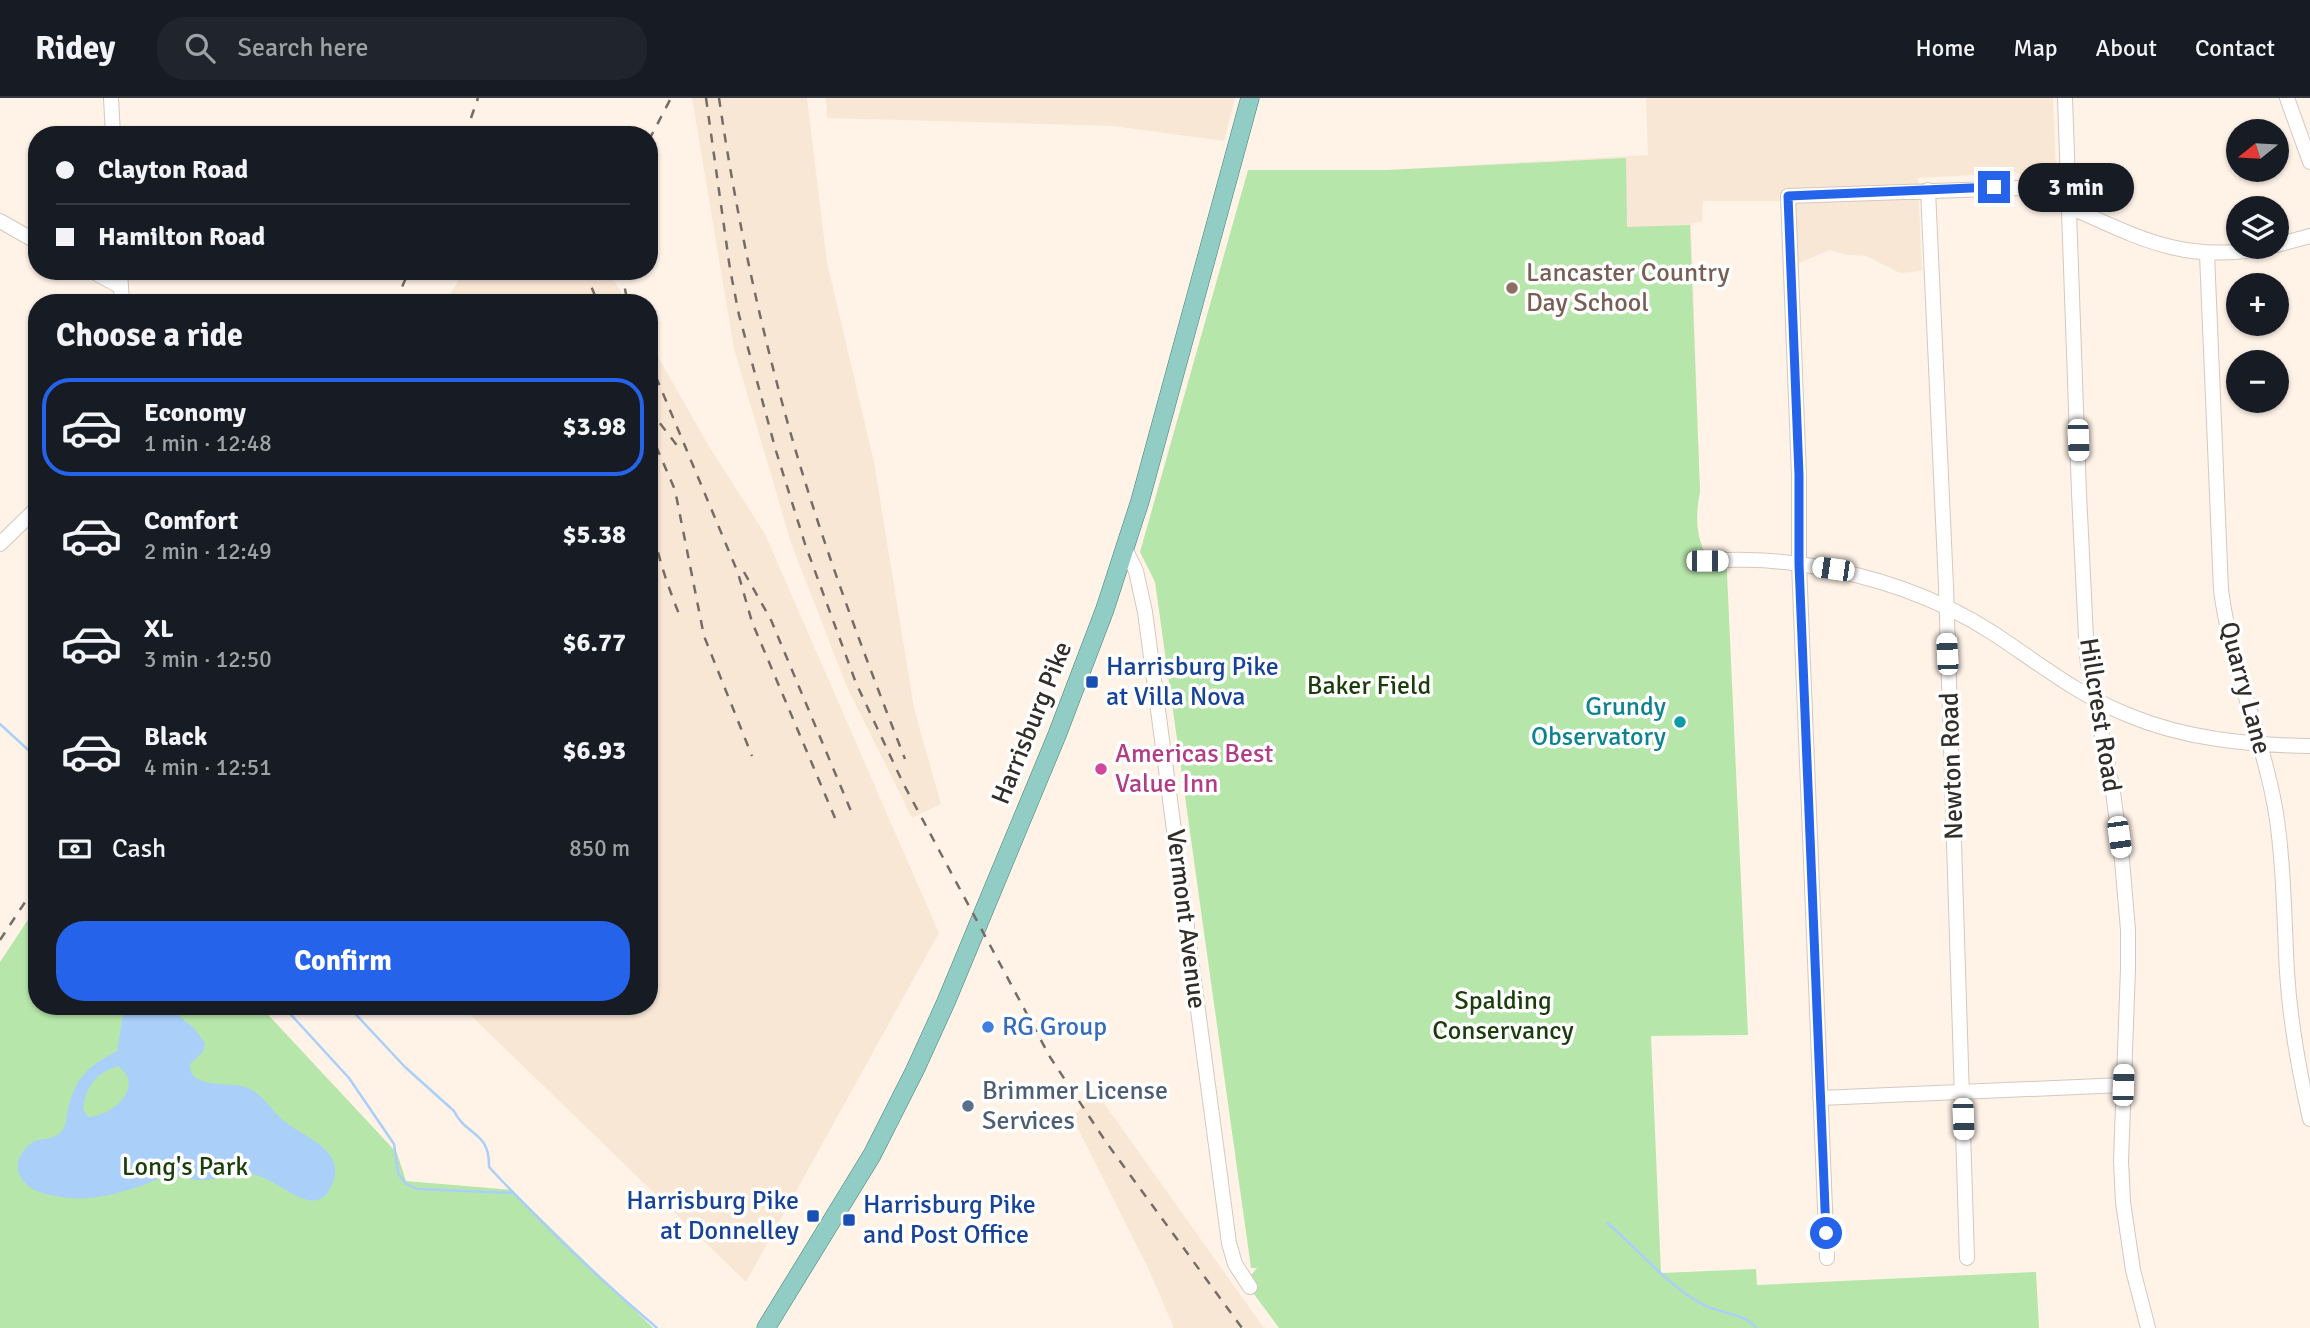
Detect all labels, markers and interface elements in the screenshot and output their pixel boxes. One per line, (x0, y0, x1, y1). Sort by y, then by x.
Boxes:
search box (157, 17, 647, 80)
text: Ridey (35, 28, 115, 69)
icon: search (181, 29, 219, 67)
text: Search here (237, 32, 369, 64)
text: Home (1915, 33, 1975, 63)
text: Map (2013, 33, 2058, 63)
text: About (2096, 33, 2157, 63)
text: Contact (2195, 33, 2275, 63)
north arrow (2226, 119, 2289, 182)
map controls (2226, 119, 2289, 413)
text: Clayton Road (98, 154, 248, 186)
callout: 3 min (2018, 162, 2134, 212)
route end (1978, 171, 2010, 203)
text: 3 min (2048, 173, 2104, 202)
button: layers (2226, 196, 2289, 259)
text: Hamilton Road (98, 221, 265, 253)
place label: Lancaster Country Day School (1526, 257, 1730, 319)
button: + (2226, 273, 2289, 336)
marker: Lancaster Country Day School (1504, 280, 1520, 296)
text: Choose a ride (56, 316, 243, 355)
button: − (2226, 350, 2289, 413)
icon: car (60, 396, 123, 459)
text: Economy (144, 397, 246, 429)
text: $3.98 (562, 411, 626, 443)
car (2067, 419, 2090, 461)
text: 1 min · 12:48 (144, 429, 272, 458)
icon: car (60, 504, 123, 567)
text: Comfort (144, 505, 238, 537)
text: $5.38 (562, 519, 626, 551)
text: 2 min · 12:49 (144, 537, 272, 566)
car (1687, 551, 1729, 572)
car (1811, 556, 1856, 582)
icon: car (60, 612, 123, 675)
text: XL (144, 613, 174, 645)
street label: Quarry Lane (2212, 618, 2278, 758)
text: $6.77 (562, 627, 626, 659)
car (1936, 632, 1959, 676)
street label: Hillcrest Road (2072, 636, 2128, 794)
street label: Harrisburg Pike (985, 637, 1079, 809)
text: 3 min · 12:50 (144, 645, 272, 674)
place label: Harrisburg Pike at Villa Nova (1106, 651, 1279, 713)
park label: Baker Field (1307, 670, 1431, 702)
marker: Harrisburg Pike at Villa Nova (1084, 674, 1100, 690)
place label: Grundy Observatory (1531, 691, 1666, 753)
street label: Newton Road (1933, 692, 1971, 840)
marker: Grundy Observatory (1672, 714, 1688, 730)
icon: car (60, 720, 123, 783)
text: Black (144, 721, 207, 753)
text: $6.93 (562, 735, 626, 767)
place label: Americas Best Value Inn (1115, 738, 1273, 800)
text: 4 min · 12:51 (144, 753, 272, 782)
marker: Americas Best Value Inn (1093, 761, 1109, 777)
car (2106, 815, 2133, 859)
street label: Vermont Avenue (1159, 827, 1213, 1011)
icon: cash (56, 830, 94, 868)
text: Cash (112, 833, 166, 865)
text: 850 m (569, 834, 630, 863)
button: Confirm (56, 921, 630, 1001)
park label: Spalding Conservancy (1432, 985, 1574, 1047)
place label: RG Group (1002, 1011, 1107, 1043)
marker: RG Group (980, 1019, 996, 1035)
car (2112, 1064, 2135, 1106)
place label: Brimmer License Services (982, 1075, 1168, 1137)
marker: Brimmer License Services (960, 1098, 976, 1114)
car (1952, 1098, 1975, 1140)
park label: Long's Park (122, 1151, 248, 1183)
place label: Harrisburg Pike at Donnelley (626, 1185, 799, 1247)
place label: Harrisburg Pike and Post Office (863, 1189, 1036, 1251)
marker: Harrisburg Pike at Donnelley (805, 1208, 821, 1224)
marker: Harrisburg Pike and Post Office (841, 1212, 857, 1228)
route start (1810, 1217, 1842, 1249)

